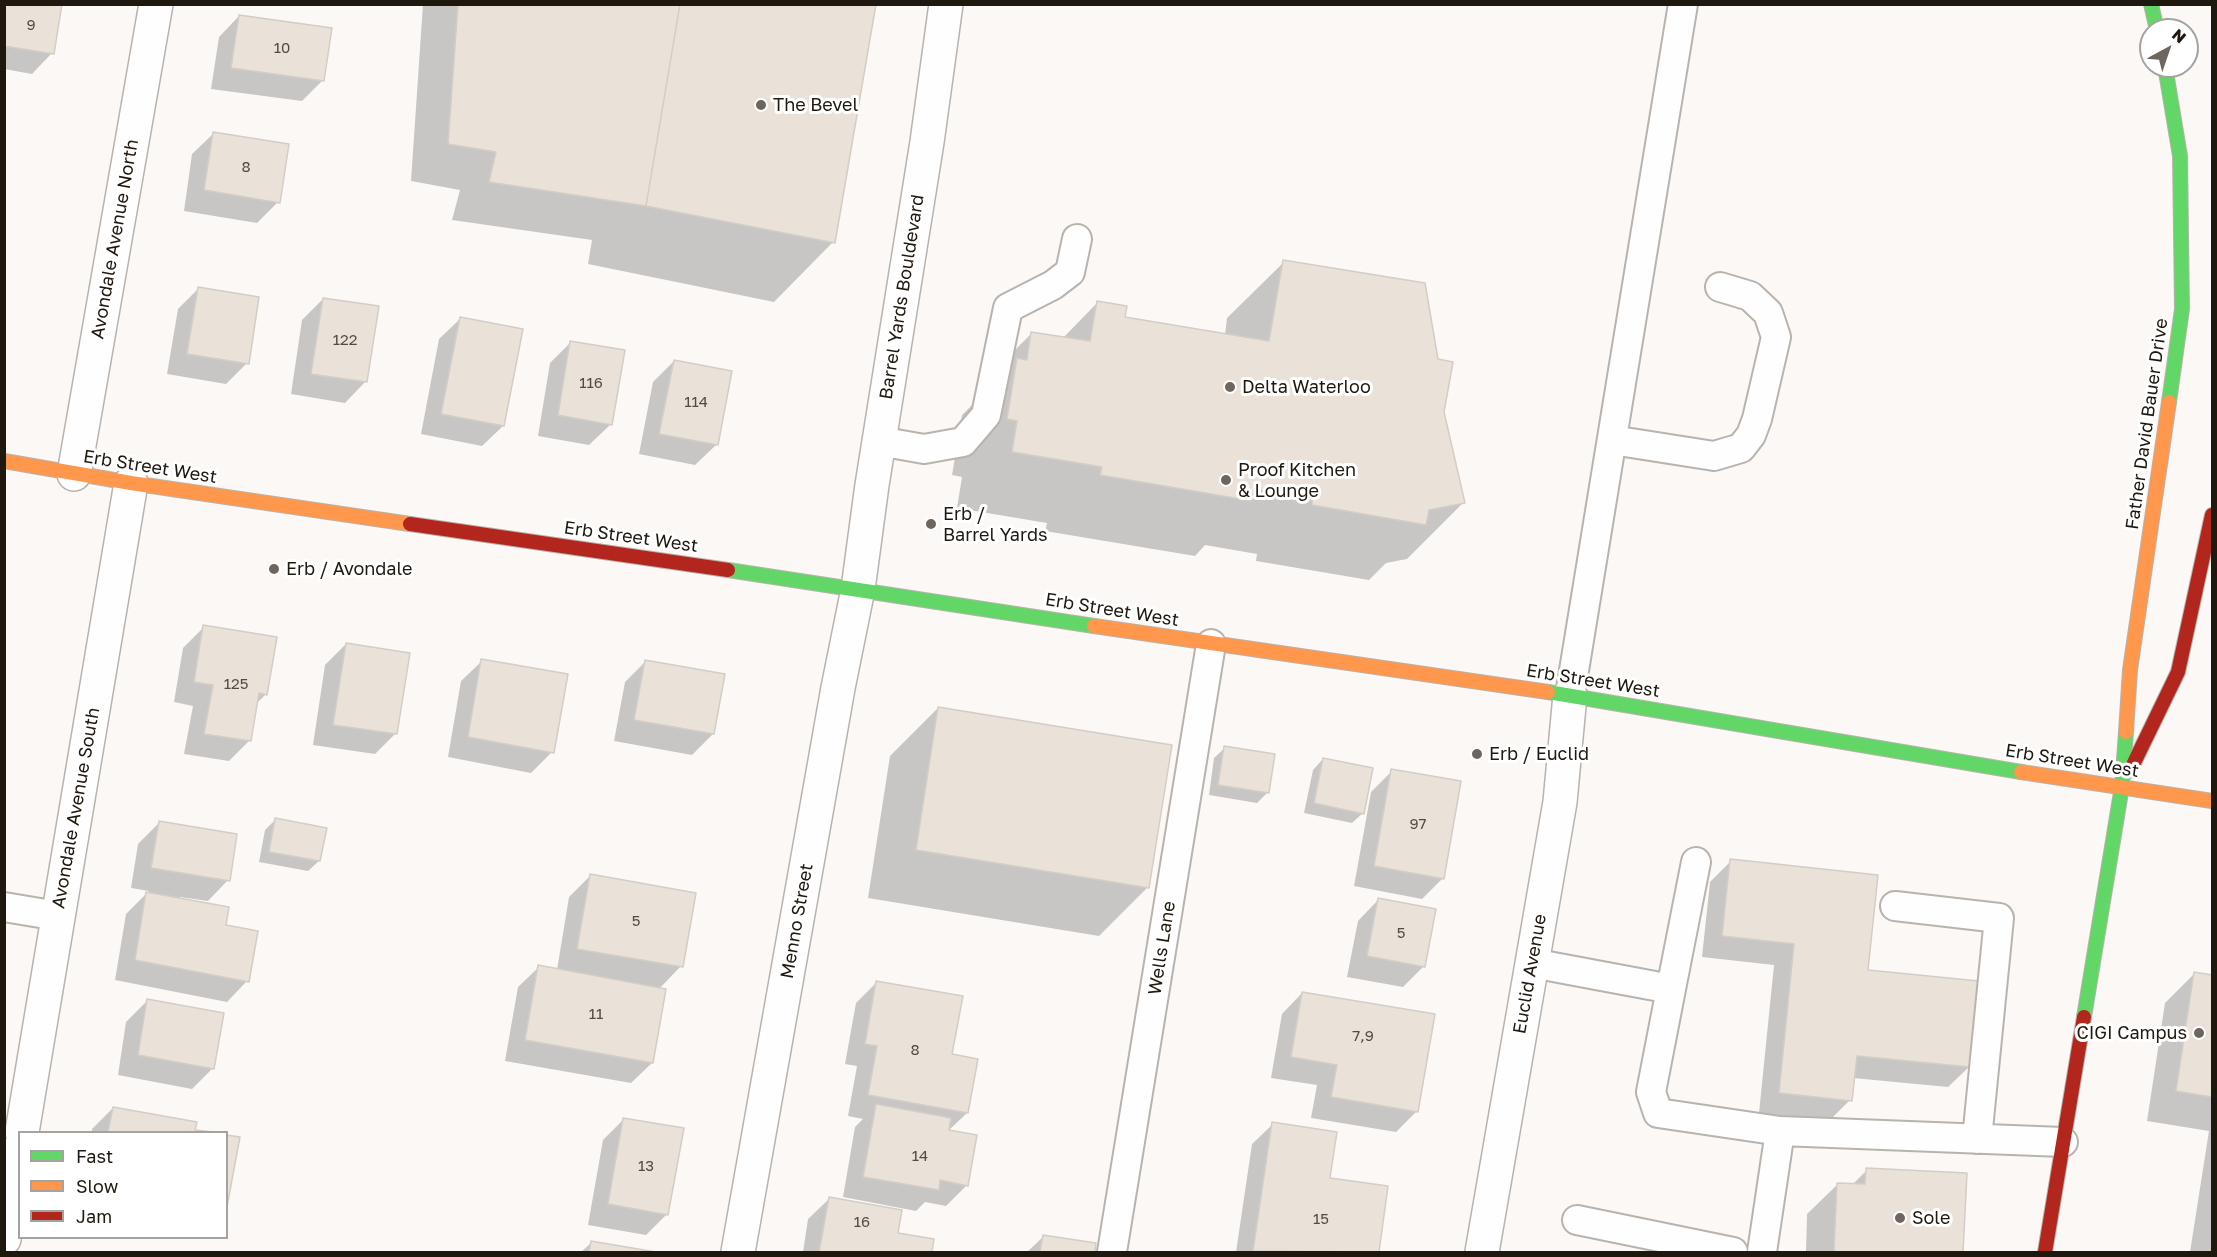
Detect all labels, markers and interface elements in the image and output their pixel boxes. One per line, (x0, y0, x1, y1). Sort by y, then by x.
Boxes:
house number: 9 (26, 16, 36, 34)
north arrow (2139, 18, 2199, 78)
text: N (2168, 24, 2190, 47)
house number: 10 (274, 39, 290, 57)
place label: The Bevel (773, 94, 858, 116)
marker: The Bevel (754, 98, 768, 112)
street label: Avondale Avenue North (87, 137, 143, 341)
house number: 8 (241, 158, 251, 176)
street label: Barrel Yards Bouldevard (875, 193, 929, 401)
street label: Father David Bauer Drive (2121, 317, 2173, 531)
house number: 122 (333, 331, 357, 349)
house number: 116 (579, 374, 603, 392)
place label: Delta Waterloo (1242, 376, 1371, 398)
marker: Delta Waterloo (1223, 380, 1237, 394)
house number: 114 (684, 393, 708, 411)
street label: Erb Street West (82, 446, 218, 488)
place label: Proof Kitchen & Lounge (1238, 459, 1356, 502)
marker: Proof Kitchen & Lounge (1219, 473, 1233, 487)
place label: Erb / Barrel Yards (943, 503, 1047, 546)
street label: Erb Street West (563, 517, 699, 557)
marker: Erb / Barrel Yards (924, 517, 938, 531)
place label: Erb / Avondale (286, 558, 413, 580)
marker: Erb / Avondale (267, 562, 281, 576)
street label: Erb Street West (1044, 589, 1180, 631)
street label: Erb Street West (1525, 660, 1661, 702)
house number: 125 (224, 675, 248, 693)
street label: Avondale Avenue South (48, 706, 104, 910)
street label: Erb Street West (2004, 740, 2140, 782)
place label: Erb / Euclid (1489, 743, 1589, 765)
marker: Erb / Euclid (1470, 747, 1484, 761)
house number: 97 (1409, 815, 1427, 833)
street label: Menno Street (776, 862, 818, 980)
street label: Wells Lane (1144, 900, 1180, 996)
house number: 5 (632, 912, 640, 930)
street label: Euclid Avenue (1509, 912, 1551, 1036)
house number: 5 (1397, 924, 1405, 942)
house number: 11 (589, 1005, 603, 1023)
place label: CIGI Campus (2076, 1022, 2187, 1044)
marker: CIGI Campus (2192, 1026, 2206, 1040)
house number: 7,9 (1352, 1027, 1374, 1045)
house number: 8 (910, 1041, 920, 1059)
legend (18, 1131, 228, 1239)
text: Fast (76, 1145, 113, 1167)
house number: 14 (912, 1147, 928, 1165)
house number: 13 (638, 1157, 654, 1175)
text: Slow (76, 1175, 118, 1197)
text: Jam (76, 1205, 112, 1227)
place label: Sole (1912, 1207, 1950, 1229)
house number: 15 (1313, 1210, 1329, 1228)
marker: Sole (1893, 1211, 1907, 1225)
house number: 16 (854, 1213, 870, 1231)

